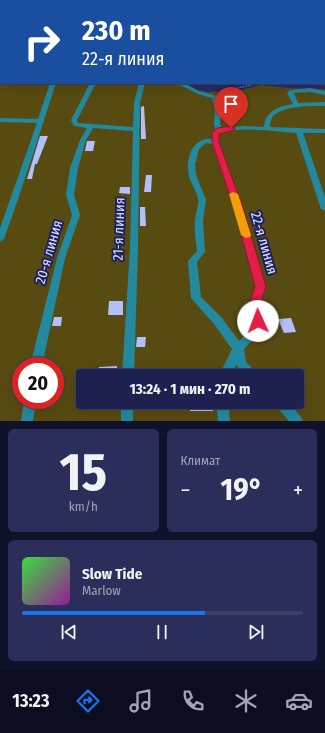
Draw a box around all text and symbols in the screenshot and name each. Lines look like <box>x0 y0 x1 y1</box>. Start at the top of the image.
text: 230 m <box>82 14 151 47</box>
icon: right <box>16 16 68 68</box>
text: 22-я линия <box>82 48 165 70</box>
pin <box>214 87 248 128</box>
icon: arrive <box>220 93 242 115</box>
street label: 21-я линия <box>109 197 129 261</box>
street label: 22-я линия <box>247 210 281 276</box>
street label: 20-я линия <box>32 218 66 286</box>
position arrow <box>237 300 279 342</box>
speed limit sign: 20 <box>12 357 64 409</box>
text: 13:24 · 1 мин · 270 m <box>129 380 251 398</box>
text: 15 <box>59 441 107 504</box>
text: Климат <box>181 453 220 468</box>
text: 19° <box>221 472 263 508</box>
text: − <box>181 477 190 504</box>
text: + <box>293 477 303 504</box>
text: km/h <box>69 499 98 514</box>
text: Slow Tide <box>82 565 142 583</box>
text: Marlow <box>82 583 121 598</box>
icon: previous <box>58 621 80 643</box>
icon: pause <box>151 621 173 643</box>
icon: next <box>245 621 267 643</box>
icon: directions <box>74 687 102 715</box>
icon: music <box>127 687 155 715</box>
icon: phone <box>179 687 207 715</box>
icon: climate <box>232 687 260 715</box>
icon: car <box>285 687 313 715</box>
text: 13:23 <box>12 690 49 712</box>

